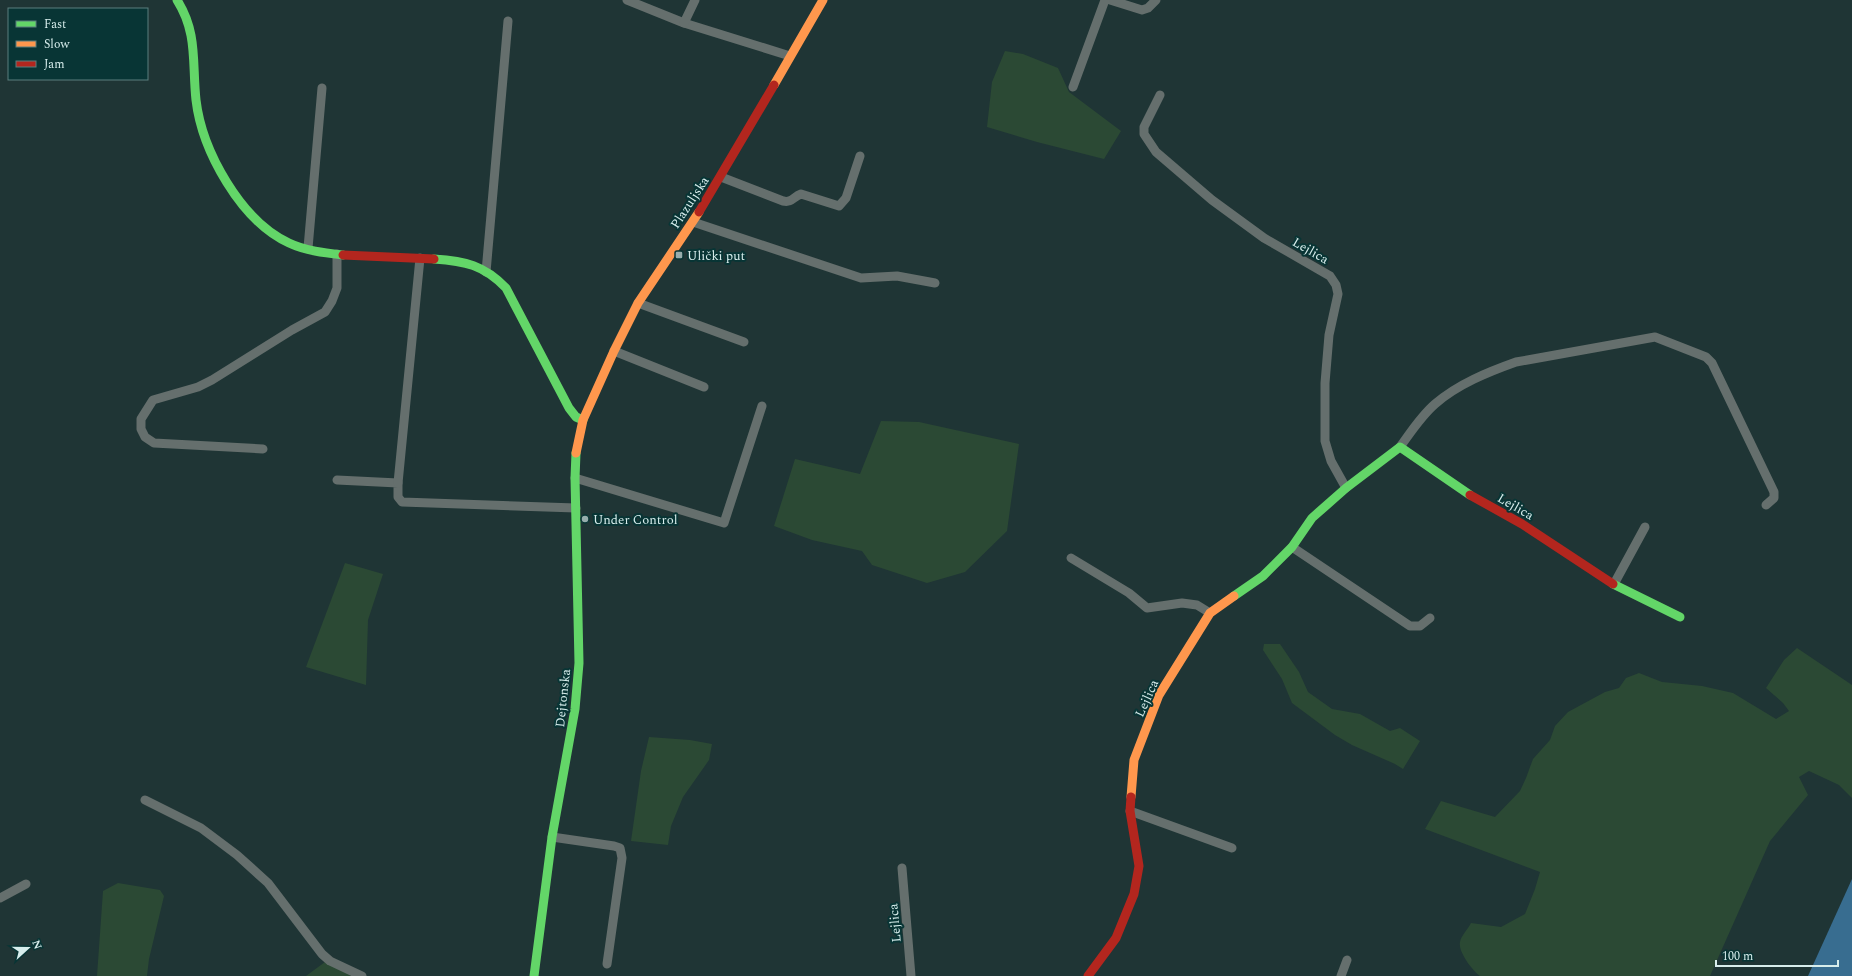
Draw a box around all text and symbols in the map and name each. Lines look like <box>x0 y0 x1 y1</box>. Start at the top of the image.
legend <box>8 8 148 80</box>
text: Fast <box>44 15 66 34</box>
text: Slow <box>44 35 70 54</box>
text: Jam <box>44 55 65 74</box>
street label: Plazuljska <box>665 172 715 233</box>
street label: Lejlica <box>1289 232 1333 270</box>
place label: Ulički put <box>687 246 745 266</box>
marker: Ulički put <box>674 250 684 260</box>
street label: Lejlica <box>1494 488 1538 526</box>
place label: Under Control <box>593 510 678 530</box>
marker: Under Control <box>580 514 590 524</box>
street label: Dejtonska <box>550 667 576 728</box>
street label: Lejlica <box>1130 676 1164 720</box>
street label: Lejlica <box>883 902 907 943</box>
north arrow <box>8 928 48 968</box>
text: N <box>27 937 46 952</box>
scale bar <box>1716 942 1838 968</box>
text: 100 m <box>1722 947 1753 966</box>

